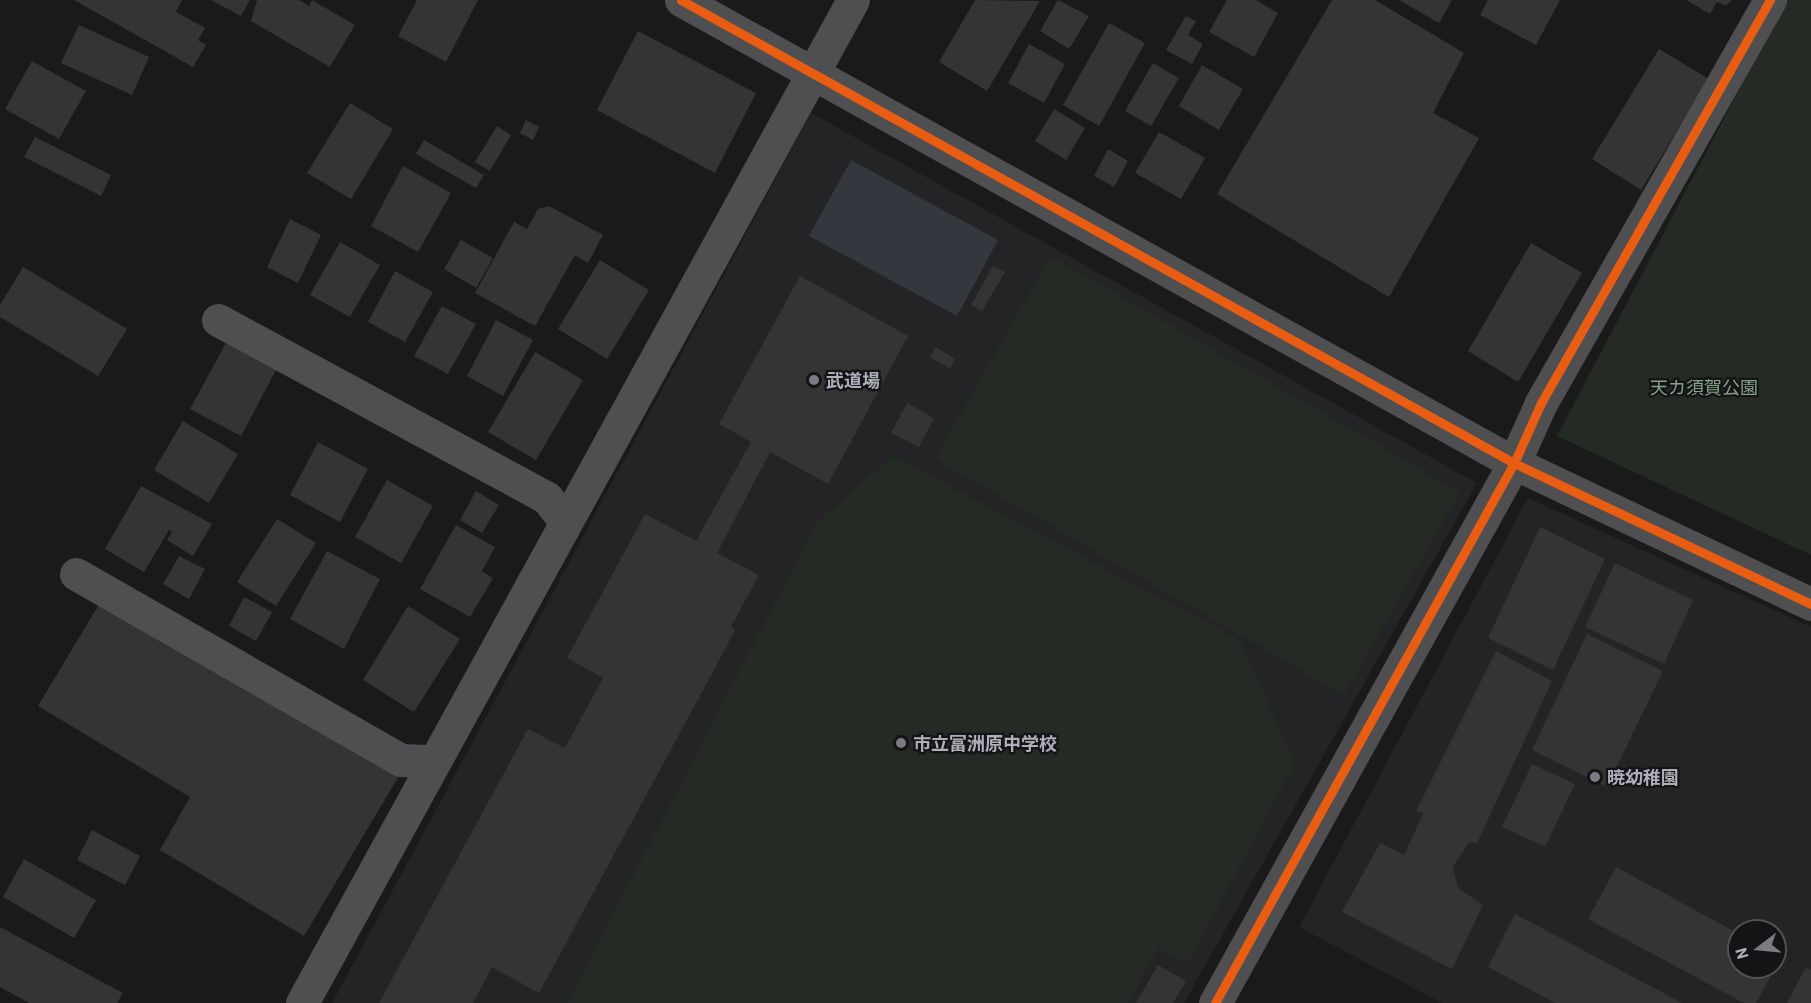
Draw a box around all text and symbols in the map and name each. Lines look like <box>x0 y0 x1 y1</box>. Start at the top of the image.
place label: 武道場 <box>826 369 880 391</box>
marker: 武道場 <box>807 373 821 387</box>
park label: 天カ須賀公園 <box>1650 376 1758 398</box>
place label: 市立富洲原中学校 <box>913 732 1057 754</box>
marker: 市立富洲原中学校 <box>894 736 908 750</box>
place label: 暁幼稚園 <box>1607 766 1679 788</box>
marker: 暁幼稚園 <box>1588 770 1602 784</box>
north arrow <box>1727 919 1787 979</box>
text: N <box>1731 946 1752 961</box>

